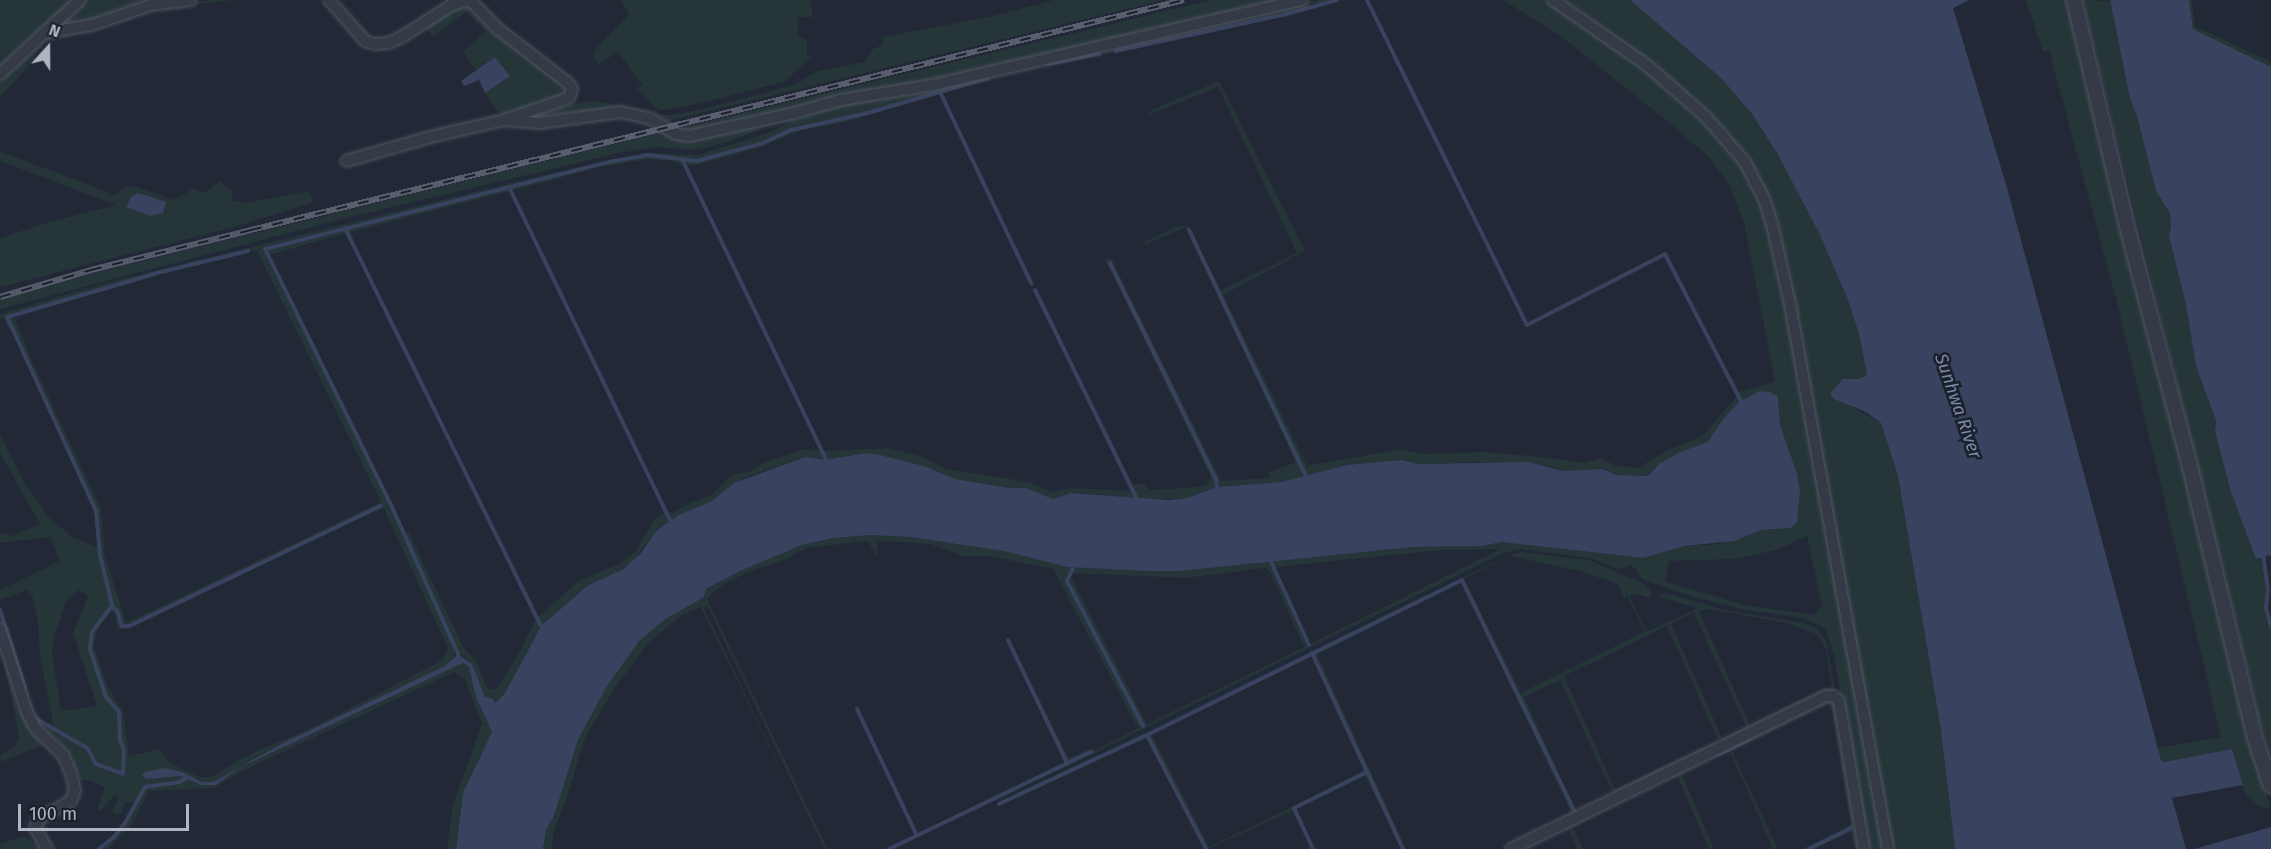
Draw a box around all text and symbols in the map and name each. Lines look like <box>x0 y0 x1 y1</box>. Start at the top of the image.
north arrow <box>18 18 78 78</box>
text: N <box>46 20 63 41</box>
water label: Sunhwa River <box>1930 351 1986 461</box>
scale bar <box>21 792 192 830</box>
text: 100 m <box>29 803 77 825</box>

